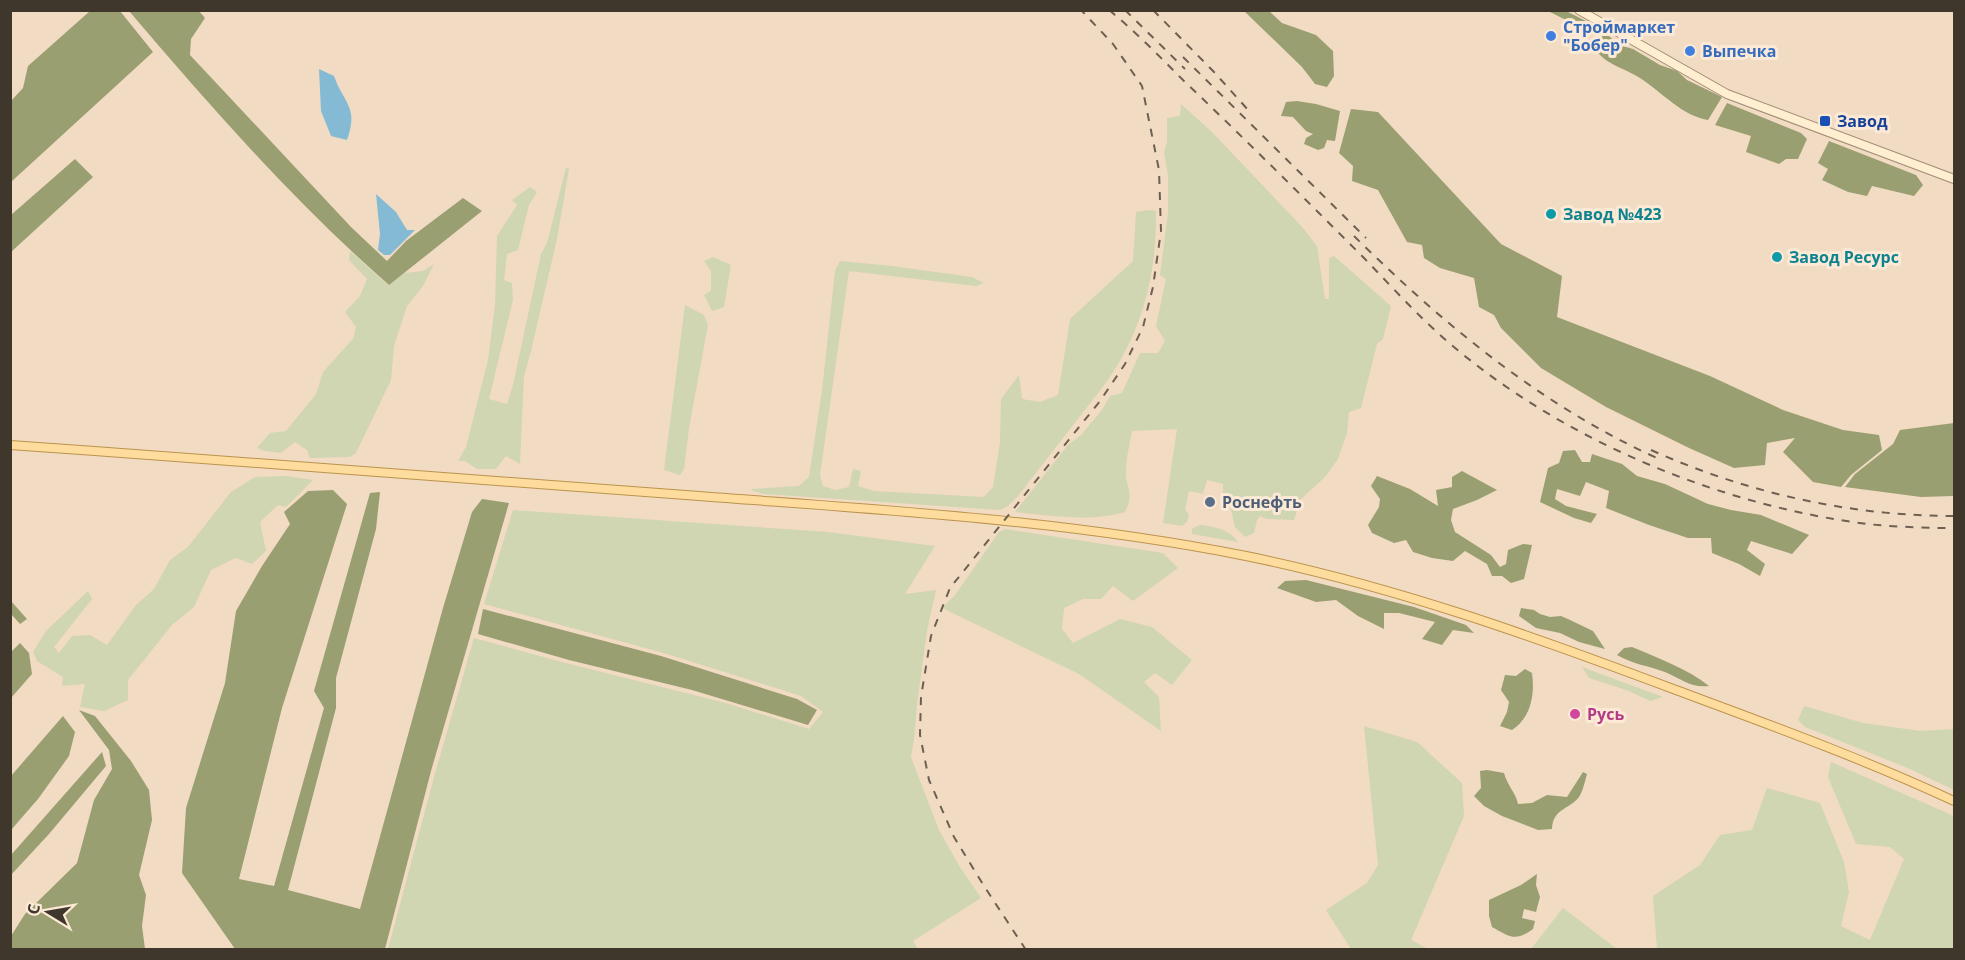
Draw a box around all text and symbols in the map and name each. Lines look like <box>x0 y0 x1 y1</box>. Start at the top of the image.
place label: Строймаркет "Бобер" <box>1563 16 1675 56</box>
marker: Строймаркет "Бобер" <box>1544 29 1558 43</box>
place label: Выпечка <box>1702 40 1776 62</box>
marker: Выпечка <box>1683 44 1697 58</box>
place label: Завод <box>1837 110 1888 132</box>
marker: Завод <box>1818 114 1832 128</box>
place label: Завод №423 <box>1563 203 1662 225</box>
marker: Завод №423 <box>1544 207 1558 221</box>
place label: Завод Ресурс <box>1789 246 1899 268</box>
marker: Завод Ресурс <box>1770 250 1784 264</box>
place label: Роснефть <box>1222 491 1302 513</box>
marker: Роснефть <box>1203 495 1217 509</box>
place label: Русь <box>1587 703 1624 725</box>
marker: Русь <box>1568 707 1582 721</box>
north arrow <box>18 882 78 942</box>
text: С <box>22 902 45 916</box>

